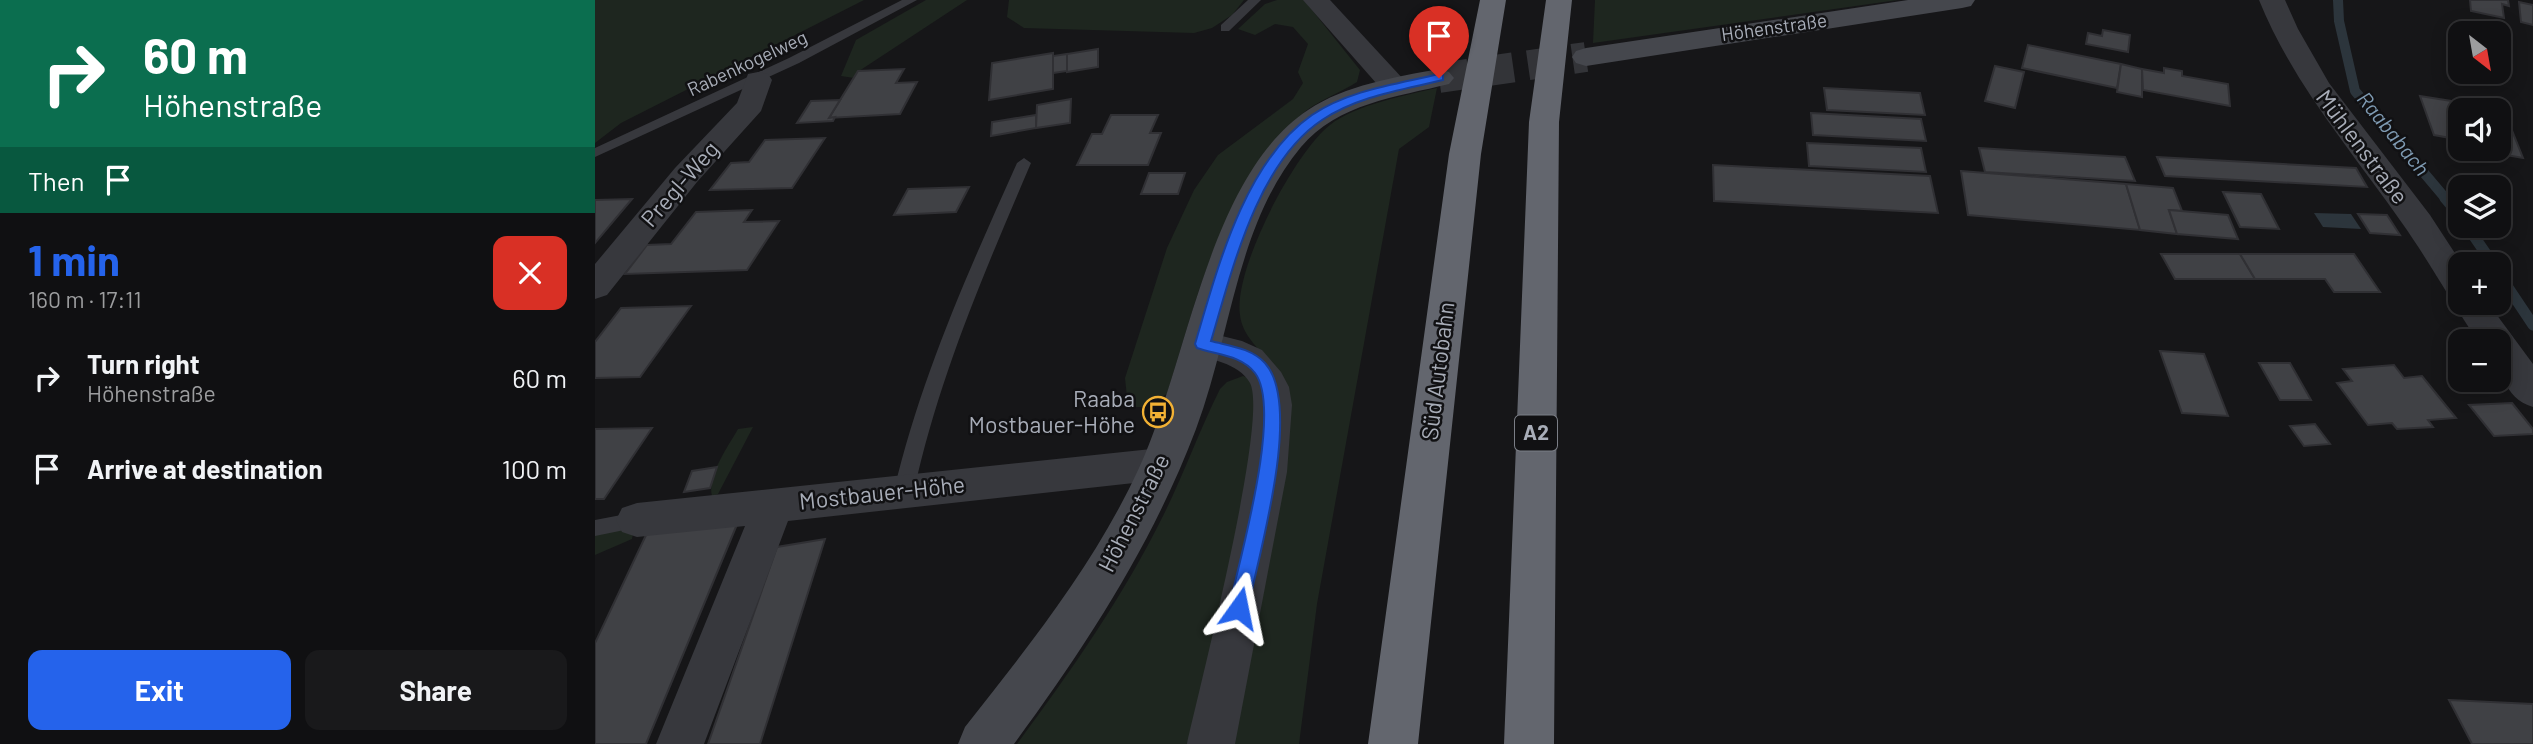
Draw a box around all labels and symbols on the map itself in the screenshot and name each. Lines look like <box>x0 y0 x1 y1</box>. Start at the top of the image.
pin <box>1409 6 1469 78</box>
street label: Höhenstraße <box>1720 8 1828 45</box>
north arrow <box>2448 21 2511 84</box>
street label: Rabenkogelweg <box>683 25 810 100</box>
street label: Mühlenstraße <box>2311 84 2415 209</box>
water label: Raababach <box>2353 86 2436 180</box>
street label: Pregl-Weg <box>634 135 724 232</box>
street label: Süd Autobahn <box>1415 300 1459 442</box>
place label: Raaba Mostbauer-Höhe <box>969 384 1135 438</box>
bus stop icon: Raaba Mostbauer-Höhe <box>1141 395 1175 429</box>
road number: A2 <box>1515 416 1557 450</box>
street label: Höhenstraße <box>1091 449 1175 576</box>
street label: Mostbauer-Höhe <box>798 469 966 515</box>
position arrow <box>1202 571 1276 645</box>

